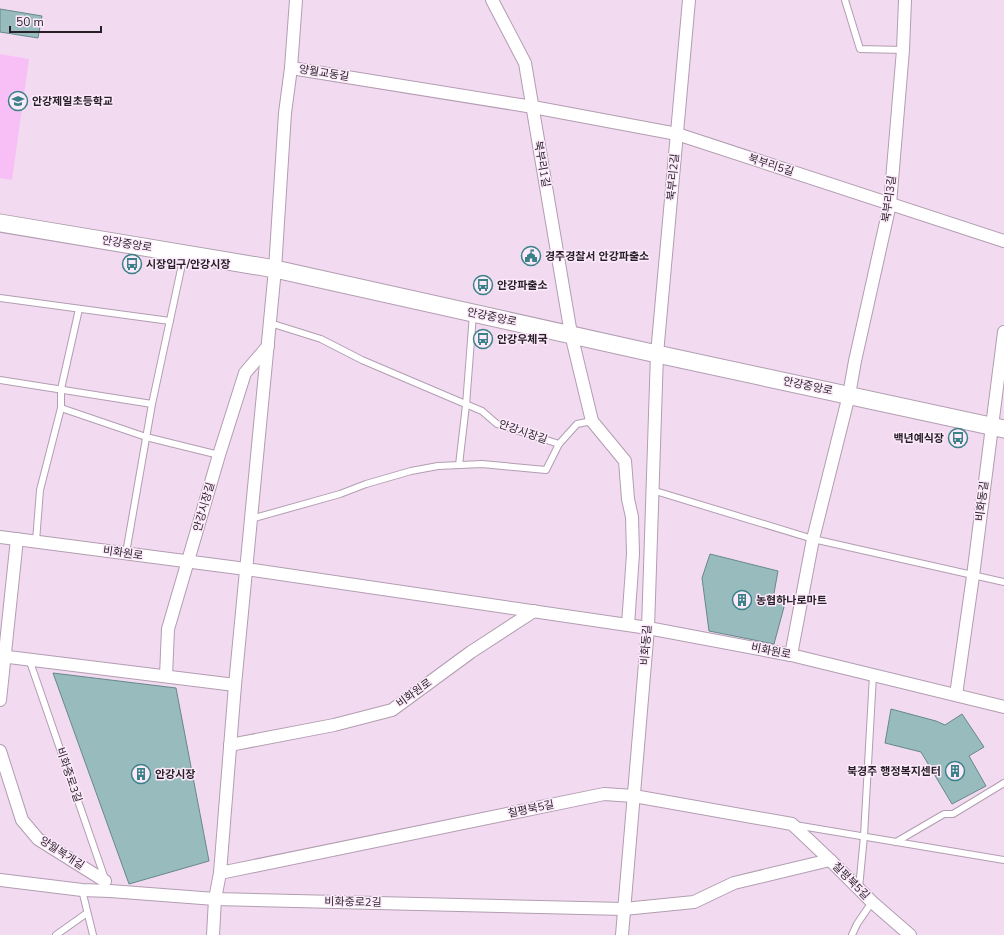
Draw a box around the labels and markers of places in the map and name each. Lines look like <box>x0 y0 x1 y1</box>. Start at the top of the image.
school or university icon: 안강제일초등학교 <box>7 90 29 112</box>
place label: 안강제일초등학교 <box>32 94 113 109</box>
public building icon: 경주경찰서 안강파출소 <box>520 245 542 267</box>
place label: 경주경찰서 안강파출소 <box>545 249 649 264</box>
bus stop icon: 시장입구/안강시장 <box>121 253 143 275</box>
place label: 시장입구/안강시장 <box>146 257 230 272</box>
bus stop icon: 안강파출소 <box>472 274 494 296</box>
place label: 안강파출소 <box>497 278 548 293</box>
bus stop icon: 안강우체국 <box>472 328 494 350</box>
place label: 안강우체국 <box>497 332 548 347</box>
bus stop icon: 백년예식장 <box>947 427 969 449</box>
place label: 백년예식장 <box>893 431 944 446</box>
building icon: 농협하나로마트 <box>731 589 753 611</box>
place label: 농협하나로마트 <box>756 593 827 608</box>
building icon: 북경주 행정복지센터 <box>944 760 966 782</box>
building icon: 안강시장 <box>130 763 152 785</box>
place label: 북경주 행정복지센터 <box>847 764 941 779</box>
place label: 안강시장 <box>155 767 195 782</box>

